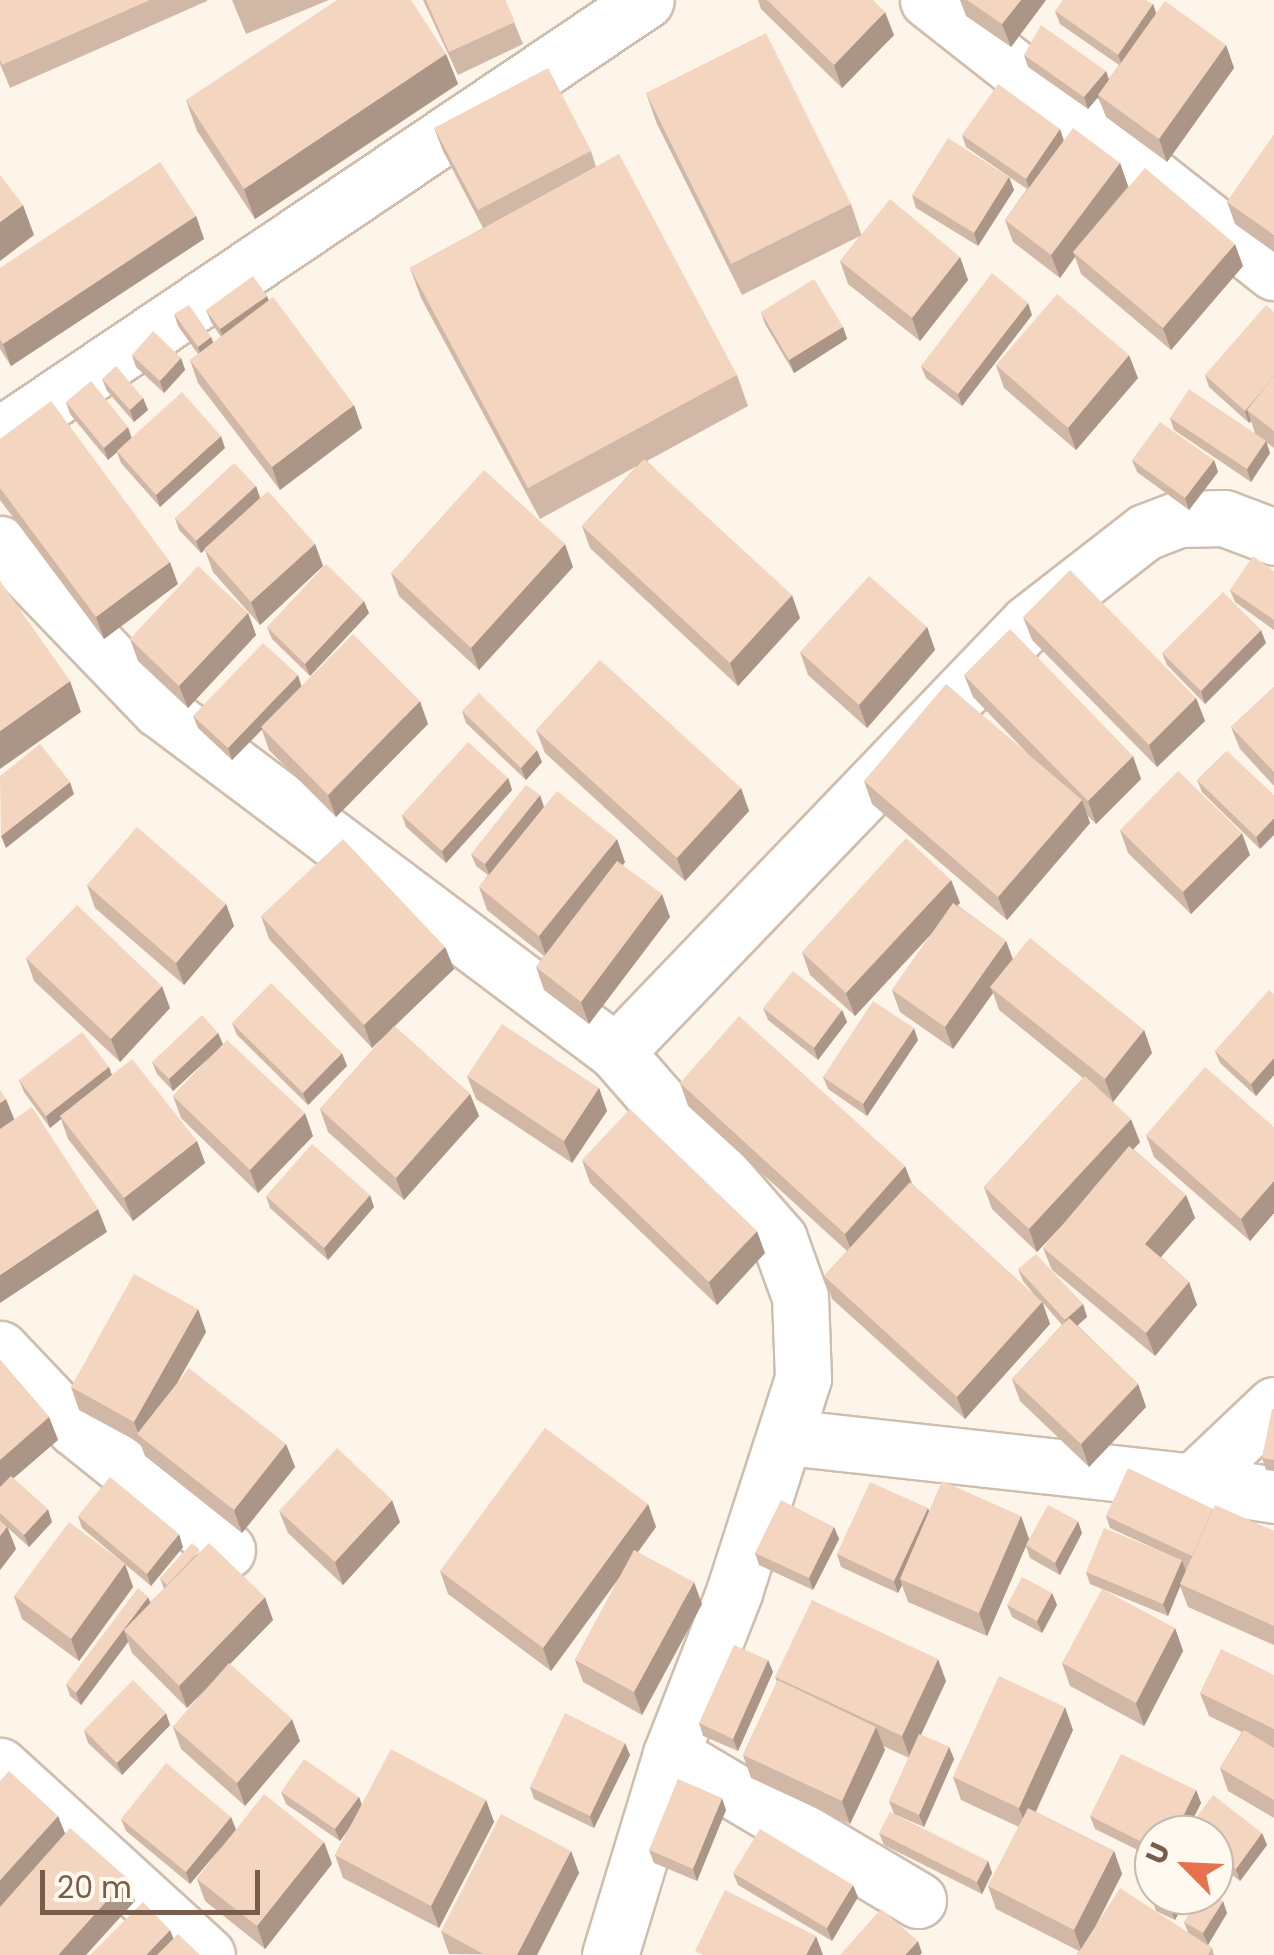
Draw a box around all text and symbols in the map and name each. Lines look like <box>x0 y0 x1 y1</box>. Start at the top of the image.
north arrow <box>1134 1815 1234 1915</box>
text: U <box>1136 1836 1180 1870</box>
scale bar <box>45 1850 265 1912</box>
text: 20 m <box>57 1866 132 1909</box>

